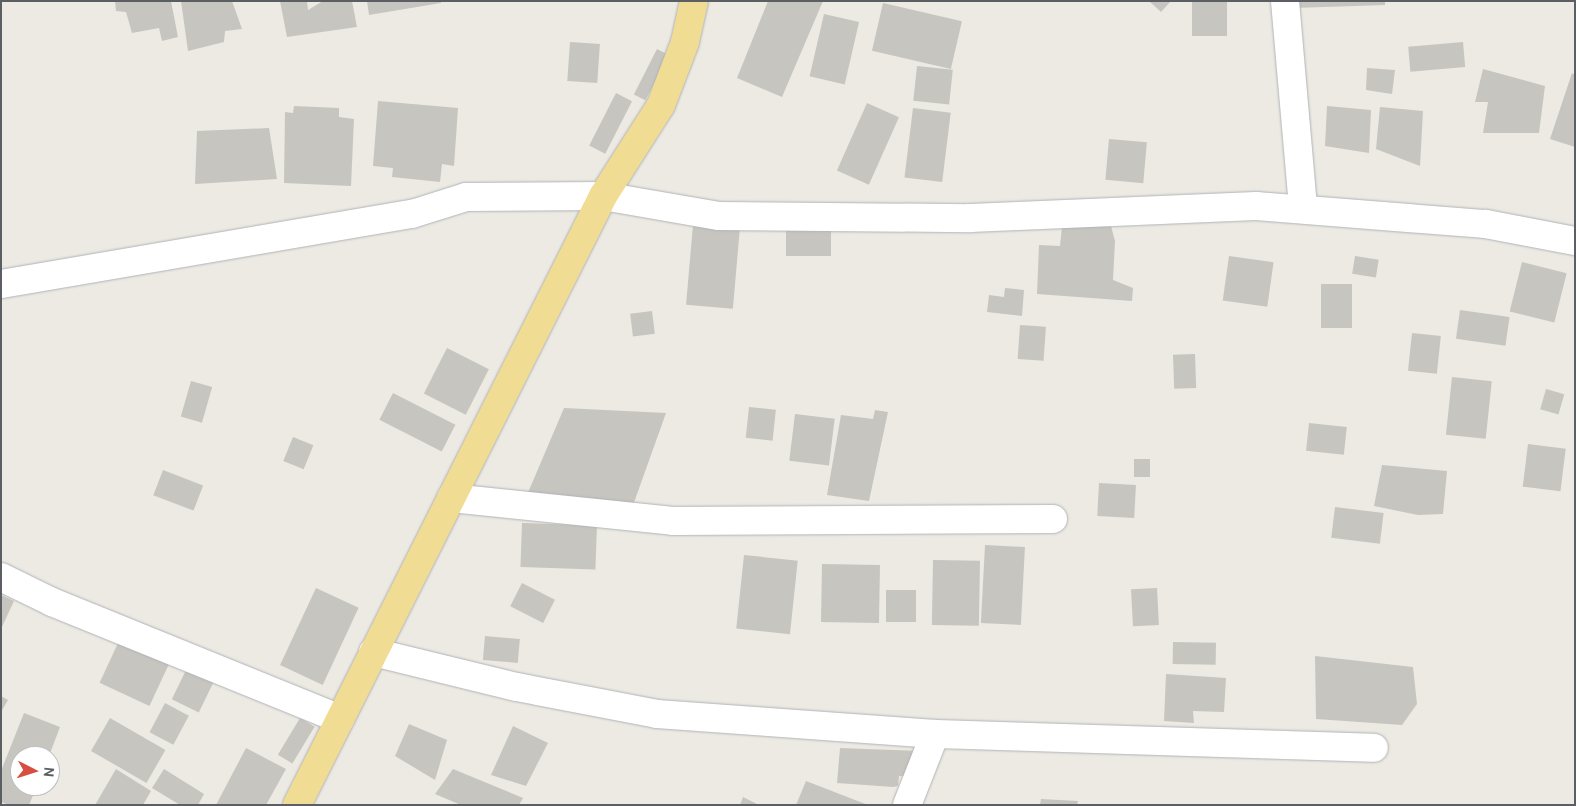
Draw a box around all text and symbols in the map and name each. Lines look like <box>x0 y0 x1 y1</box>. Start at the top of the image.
north arrow <box>10 746 60 796</box>
text: N <box>40 767 58 778</box>

